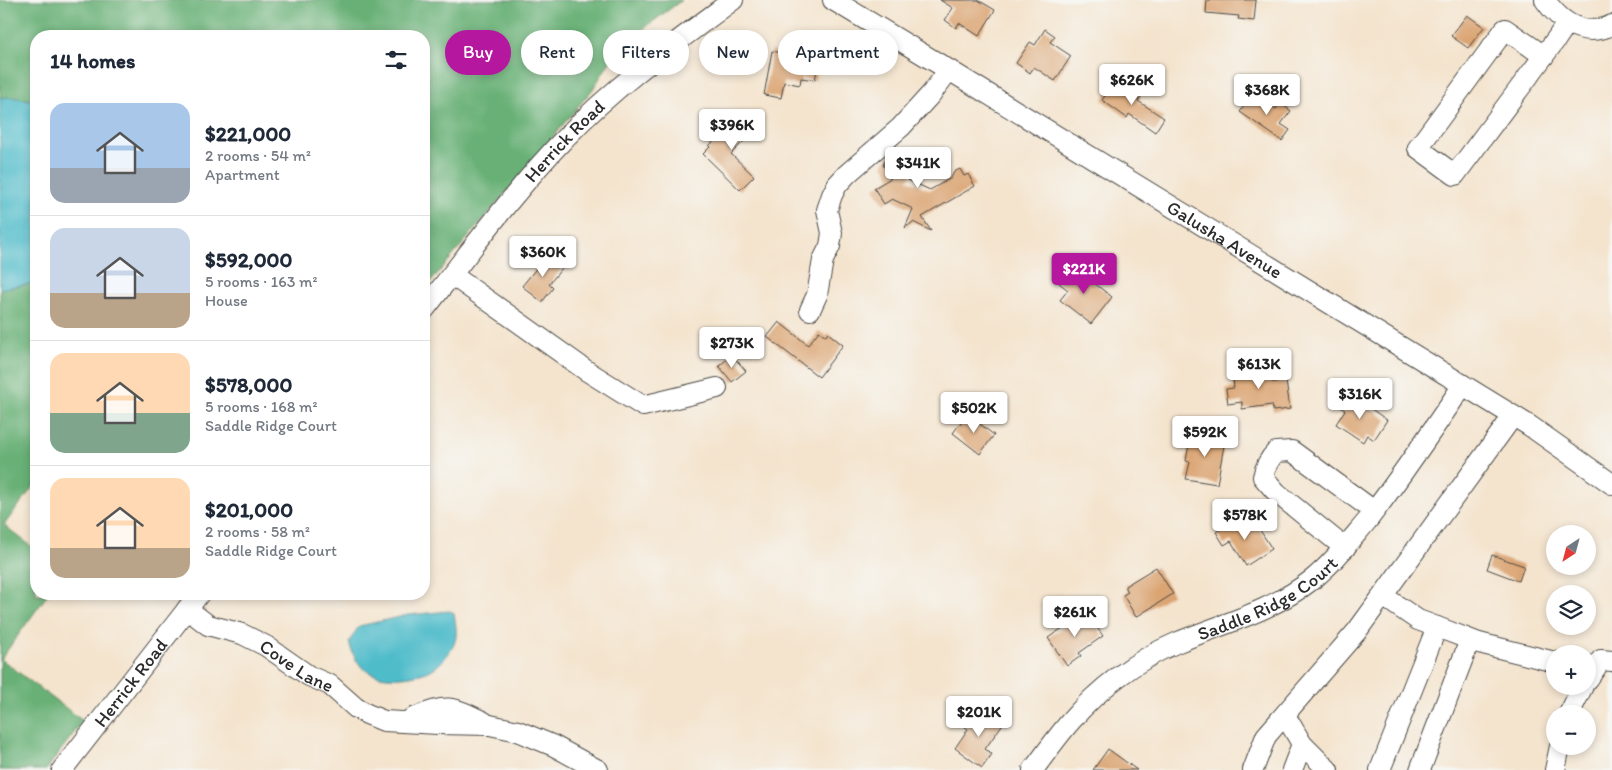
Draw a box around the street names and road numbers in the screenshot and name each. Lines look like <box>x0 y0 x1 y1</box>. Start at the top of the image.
street label: Herrick Road <box>519 94 609 187</box>
street label: Galusha Avenue <box>1163 195 1287 283</box>
street label: Saddle Ridge Court <box>1194 551 1342 645</box>
street label: Herrick Road <box>89 633 172 731</box>
street label: Cove Lane <box>255 634 337 697</box>

